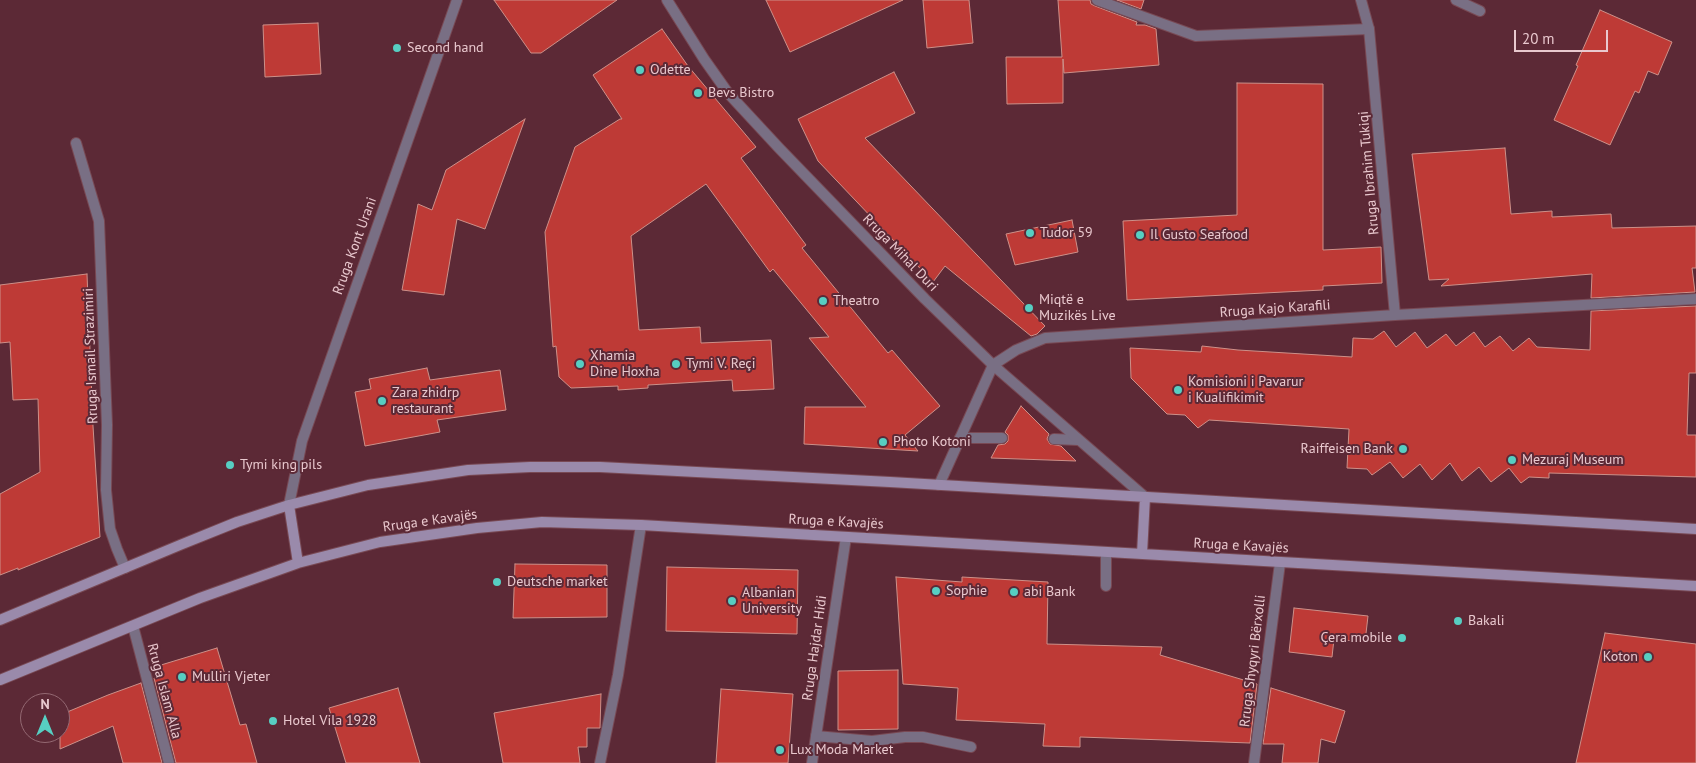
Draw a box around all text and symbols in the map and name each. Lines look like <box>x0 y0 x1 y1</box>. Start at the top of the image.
scale bar <box>1516 20 1610 52</box>
text: 20 m <box>1522 29 1555 48</box>
place label: Second hand <box>407 40 484 56</box>
marker: Second hand <box>391 42 403 54</box>
place label: Odette <box>650 62 691 78</box>
marker: Odette <box>634 64 646 76</box>
place label: Bevs Bistro <box>708 85 774 101</box>
marker: Bevs Bistro <box>692 87 704 99</box>
street label: Rruga Ibrahim Tukiqi <box>1355 110 1383 236</box>
street label: Rruga Kont Urani <box>330 195 380 297</box>
street label: Rruga Mihal Duri <box>859 211 941 295</box>
place label: Tudor 59 <box>1040 225 1093 241</box>
marker: Tudor 59 <box>1024 227 1036 239</box>
place label: Il Gusto Seafood <box>1150 227 1248 243</box>
marker: Il Gusto Seafood <box>1134 229 1146 241</box>
street label: Rruga Ismail Strazimiri <box>80 288 102 424</box>
place label: Miqtë e Muzikës Live <box>1039 292 1116 324</box>
place label: Theatro <box>833 293 879 309</box>
marker: Theatro <box>817 295 829 307</box>
street label: Rruga Kajo Karafili <box>1219 297 1331 321</box>
marker: Miqtë e Muzikës Live <box>1023 302 1035 314</box>
place label: Xhamia Dine Hoxha <box>590 348 660 381</box>
place label: Tymi V. Reçi <box>686 356 755 372</box>
marker: Xhamia Dine Hoxha <box>574 358 586 370</box>
marker: Tymi V. Reçi <box>670 358 682 370</box>
place label: Komisioni i Pavarur i Kualifikimit <box>1188 374 1303 407</box>
marker: Komisioni i Pavarur i Kualifikimit <box>1172 384 1184 396</box>
place label: Zara zhidrp restaurant <box>392 385 459 418</box>
marker: Zara zhidrp restaurant <box>376 395 388 407</box>
place label: Photo Kotoni <box>893 434 971 450</box>
marker: Photo Kotoni <box>877 436 889 448</box>
place label: Raiffeisen Bank <box>1301 441 1393 457</box>
marker: Raiffeisen Bank <box>1397 443 1409 455</box>
place label: Mezuraj Museum <box>1522 452 1624 468</box>
marker: Mezuraj Museum <box>1506 454 1518 466</box>
place label: Tymi king pils <box>240 457 322 473</box>
marker: Tymi king pils <box>224 459 236 471</box>
street label: Rruga e Kavajës <box>382 506 478 536</box>
street label: Rruga e Kavajës <box>788 511 884 533</box>
street label: Rruga e Kavajës <box>1193 535 1289 557</box>
place label: Deutsche market <box>507 574 608 590</box>
marker: Deutsche market <box>491 576 503 588</box>
place label: Sophie <box>946 583 987 599</box>
place label: abi Bank <box>1024 584 1075 600</box>
place label: Albanian University <box>742 585 802 618</box>
marker: Sophie <box>930 585 942 597</box>
marker: abi Bank <box>1008 586 1020 598</box>
street label: Rruga Hajdar Hidi <box>799 594 831 702</box>
street label: Rruga Shyqyri Bërxolli <box>1237 594 1269 728</box>
marker: Albanian University <box>726 595 738 607</box>
place label: Bakali <box>1468 613 1505 629</box>
marker: Bakali <box>1452 615 1464 627</box>
place label: Çera mobile <box>1321 630 1392 646</box>
marker: Çera mobile <box>1396 632 1408 644</box>
street label: Rruga Islam Alla <box>143 641 185 741</box>
place label: Koton <box>1603 649 1638 665</box>
marker: Koton <box>1642 651 1654 663</box>
place label: Mulliri Vjeter <box>192 669 270 685</box>
marker: Mulliri Vjeter <box>176 671 188 683</box>
north arrow <box>20 693 70 743</box>
text: N <box>40 695 50 713</box>
place label: Hotel Vila 1928 <box>283 713 376 729</box>
marker: Hotel Vila 1928 <box>267 715 279 727</box>
place label: Lux Moda Market <box>790 742 893 758</box>
marker: Lux Moda Market <box>774 744 786 756</box>

